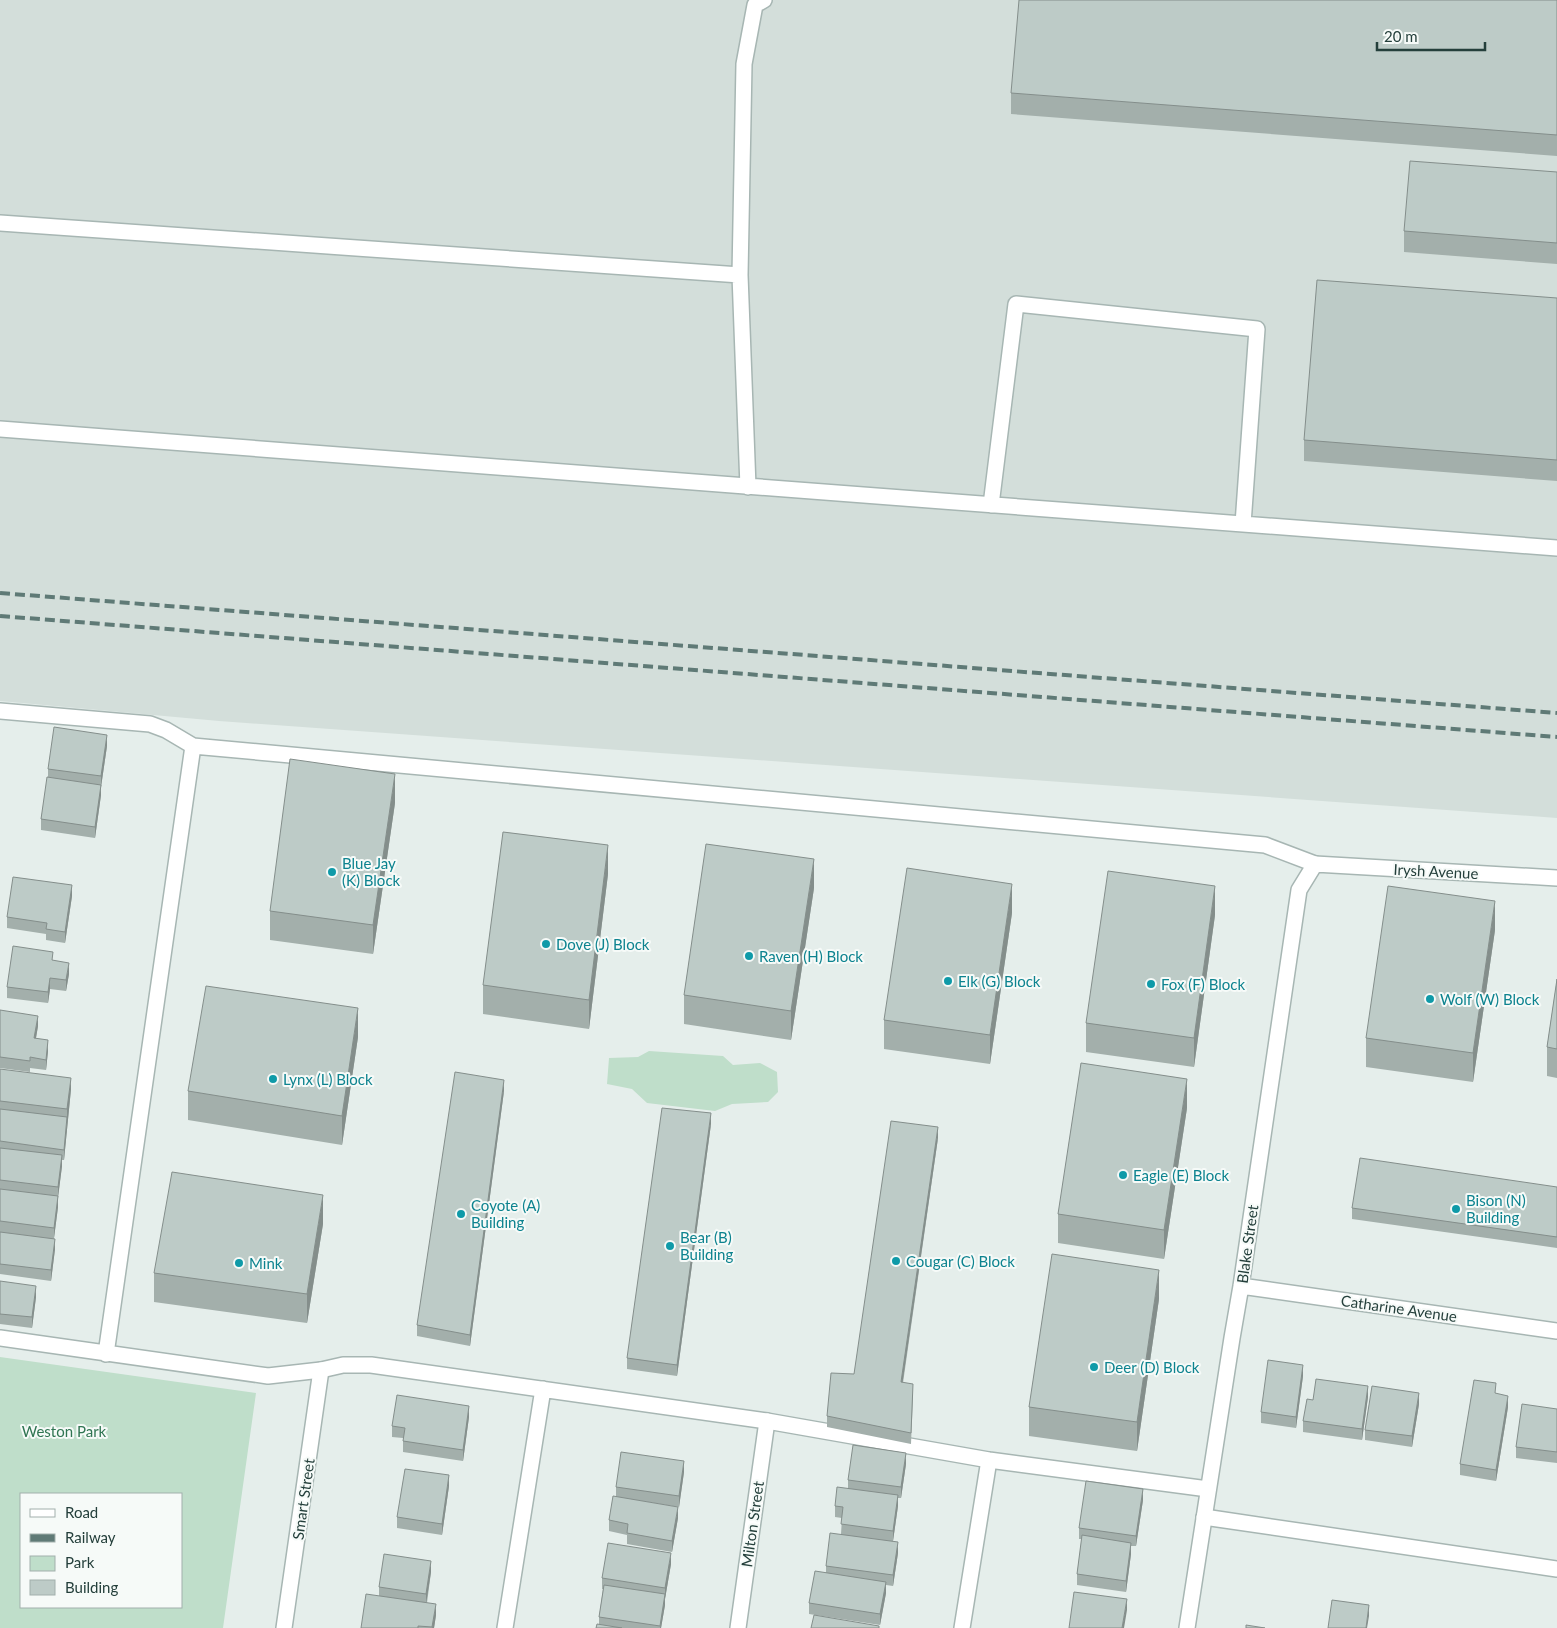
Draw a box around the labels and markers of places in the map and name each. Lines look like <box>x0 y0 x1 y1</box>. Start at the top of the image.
place label: Blue Jay (K) Block <box>342 854 401 889</box>
marker: Blue Jay (K) Block <box>326 866 338 878</box>
place label: Dove (J) Block <box>556 935 650 953</box>
marker: Dove (J) Block <box>540 938 552 950</box>
place label: Raven (H) Block <box>759 947 863 965</box>
marker: Raven (H) Block <box>743 950 755 962</box>
place label: Elk (G) Block <box>958 972 1041 990</box>
marker: Elk (G) Block <box>942 975 954 987</box>
place label: Fox (F) Block <box>1161 975 1245 993</box>
marker: Fox (F) Block <box>1145 978 1157 990</box>
place label: Wolf (W) Block <box>1440 990 1540 1008</box>
marker: Wolf (W) Block <box>1424 993 1436 1005</box>
place label: Lynx (L) Block <box>283 1070 373 1088</box>
marker: Lynx (L) Block <box>267 1073 279 1085</box>
place label: Eagle (E) Block <box>1133 1166 1229 1184</box>
marker: Eagle (E) Block <box>1117 1169 1129 1181</box>
place label: Bison (N) Building <box>1466 1191 1526 1226</box>
place label: Coyote (A) Building <box>471 1196 540 1231</box>
marker: Bison (N) Building <box>1450 1203 1462 1215</box>
marker: Coyote (A) Building <box>455 1208 467 1220</box>
place label: Bear (B) Building <box>680 1228 733 1263</box>
marker: Bear (B) Building <box>664 1240 676 1252</box>
place label: Cougar (C) Block <box>906 1252 1015 1270</box>
place label: Mink <box>249 1254 283 1272</box>
marker: Cougar (C) Block <box>890 1255 902 1267</box>
marker: Mink <box>233 1257 245 1269</box>
place label: Deer (D) Block <box>1104 1358 1200 1376</box>
marker: Deer (D) Block <box>1088 1361 1100 1373</box>

